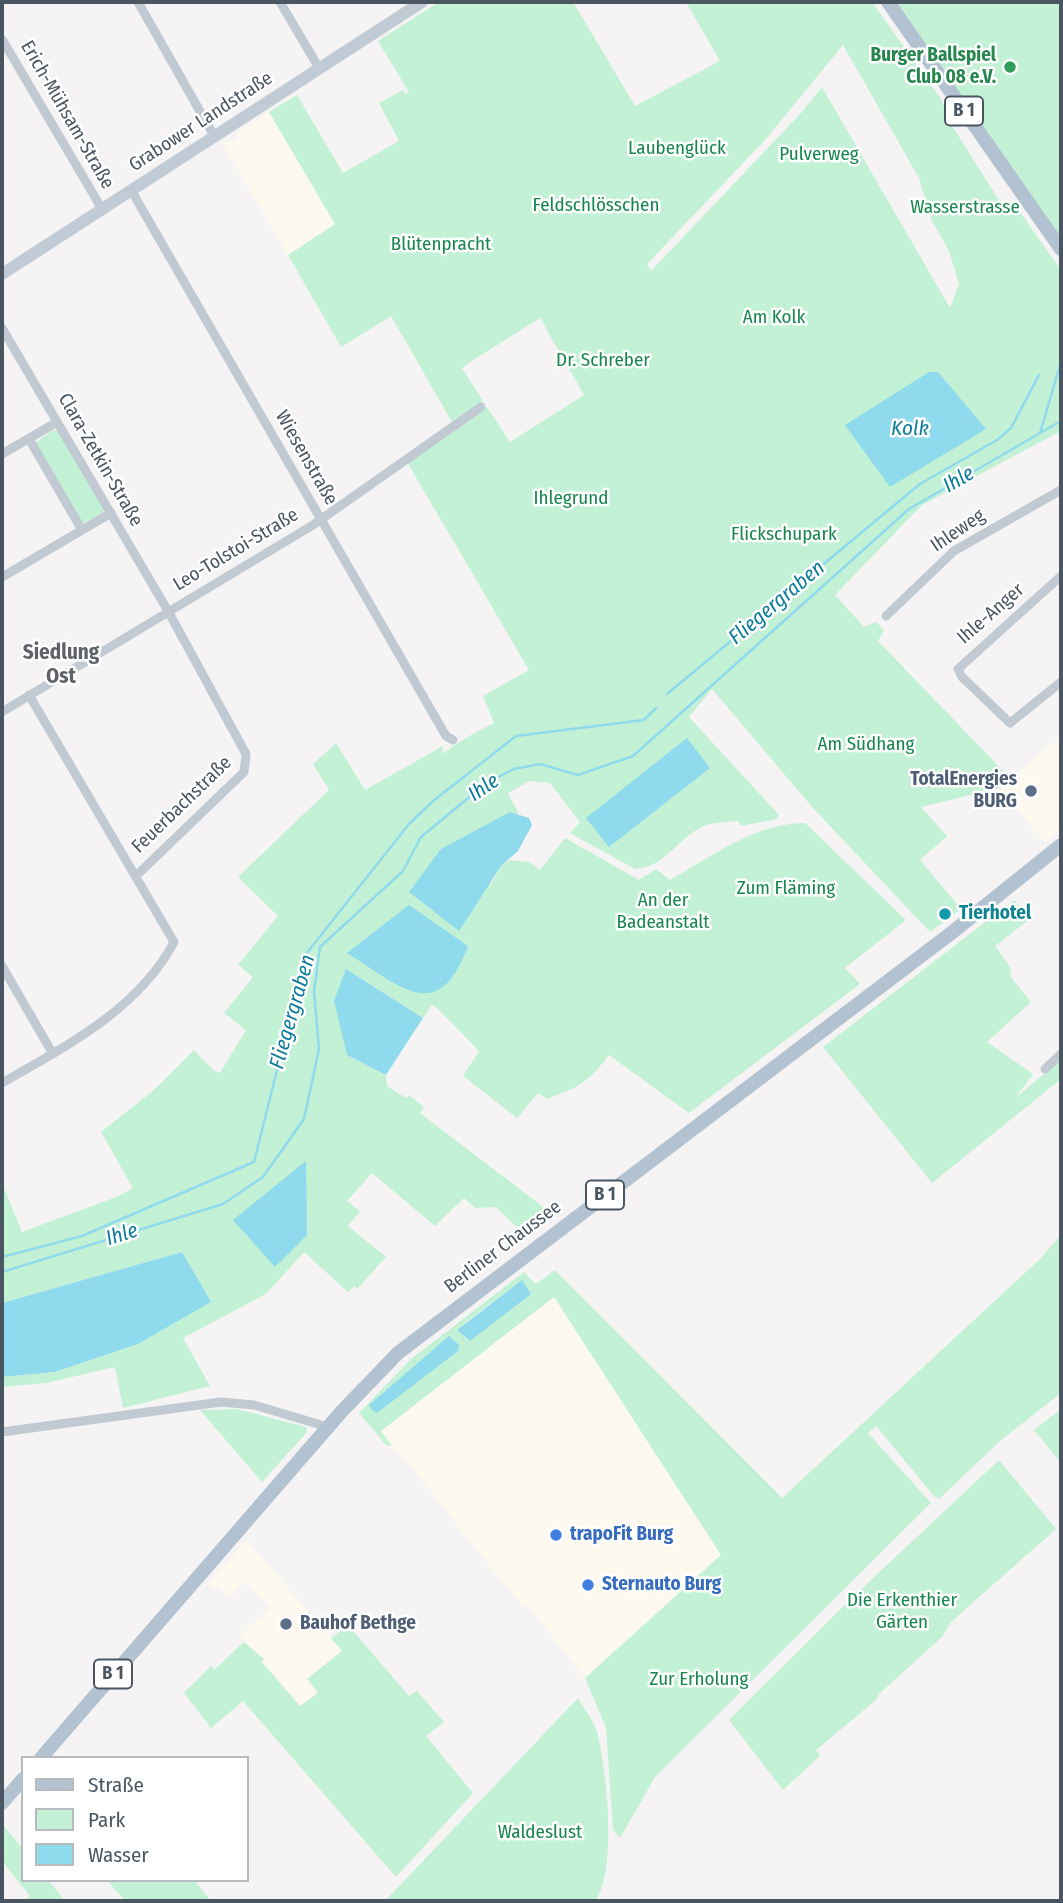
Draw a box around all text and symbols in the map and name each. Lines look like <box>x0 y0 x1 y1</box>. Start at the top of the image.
street label: Erich-Mühsam-Straße <box>15 37 119 193</box>
place label: Burger Ballspiel Club 08 e.V. <box>871 45 996 89</box>
marker: Burger Ballspiel Club 08 e.V. <box>1002 59 1018 75</box>
street label: Grabower Landstraße <box>125 67 277 177</box>
road number: B 1 <box>945 96 983 126</box>
park label: Laubenglück <box>628 138 726 160</box>
park label: Pulverweg <box>779 144 859 166</box>
park label: Feldschlösschen <box>533 195 659 217</box>
park label: Wasserstrasse <box>910 197 1020 219</box>
park label: Blütenpracht <box>391 234 491 256</box>
park label: Am Kolk <box>743 307 805 329</box>
park label: Dr. Schreber <box>556 350 650 372</box>
street label: Clara-Zetkin-Straße <box>53 389 147 531</box>
street label: Wiesenstraße <box>270 407 342 509</box>
water label: Kolk <box>891 416 929 442</box>
water label: Ihle <box>939 461 979 499</box>
park label: Ihlegrund <box>534 488 608 510</box>
street label: Leo-Tolstoi-Straße <box>169 504 303 596</box>
street label: Ihleweg <box>927 505 989 557</box>
park label: Flickschupark <box>731 524 837 546</box>
water label: Fliegergraben <box>724 556 830 650</box>
street label: Ihle-Anger <box>953 579 1029 649</box>
district label: Siedlung Ost <box>23 640 99 690</box>
park label: Am Südhang <box>818 734 914 756</box>
street label: Feuerbachstraße <box>127 752 237 858</box>
water label: Ihle <box>464 769 504 807</box>
place label: TotalEnergies BURG <box>910 769 1017 813</box>
marker: TotalEnergies BURG <box>1023 783 1039 799</box>
park label: Zum Fläming <box>737 878 835 900</box>
park label: An der Badeanstalt <box>617 890 709 934</box>
place label: Tierhotel <box>959 903 1031 925</box>
marker: Tierhotel <box>937 906 953 922</box>
water label: Fliegergraben <box>265 952 321 1072</box>
road number: B 1 <box>586 1180 624 1210</box>
street label: Berliner Chaussee <box>440 1196 566 1298</box>
water label: Ihle <box>103 1218 141 1252</box>
place label: trapoFit Burg <box>570 1524 673 1546</box>
marker: trapoFit Burg <box>548 1527 564 1543</box>
place label: Sternauto Burg <box>602 1574 721 1596</box>
marker: Sternauto Burg <box>580 1577 596 1593</box>
park label: Die Erkenthier Gärten <box>847 1590 957 1634</box>
place label: Bauhof Bethge <box>300 1613 416 1635</box>
marker: Bauhof Bethge <box>278 1616 294 1632</box>
road number: B 1 <box>94 1660 132 1688</box>
park label: Zur Erholung <box>650 1669 748 1691</box>
legend <box>21 1756 248 1882</box>
text: Straße <box>88 1772 144 1798</box>
text: Park <box>88 1807 125 1833</box>
park label: Waldeslust <box>498 1822 582 1844</box>
text: Wasser <box>88 1842 149 1868</box>

